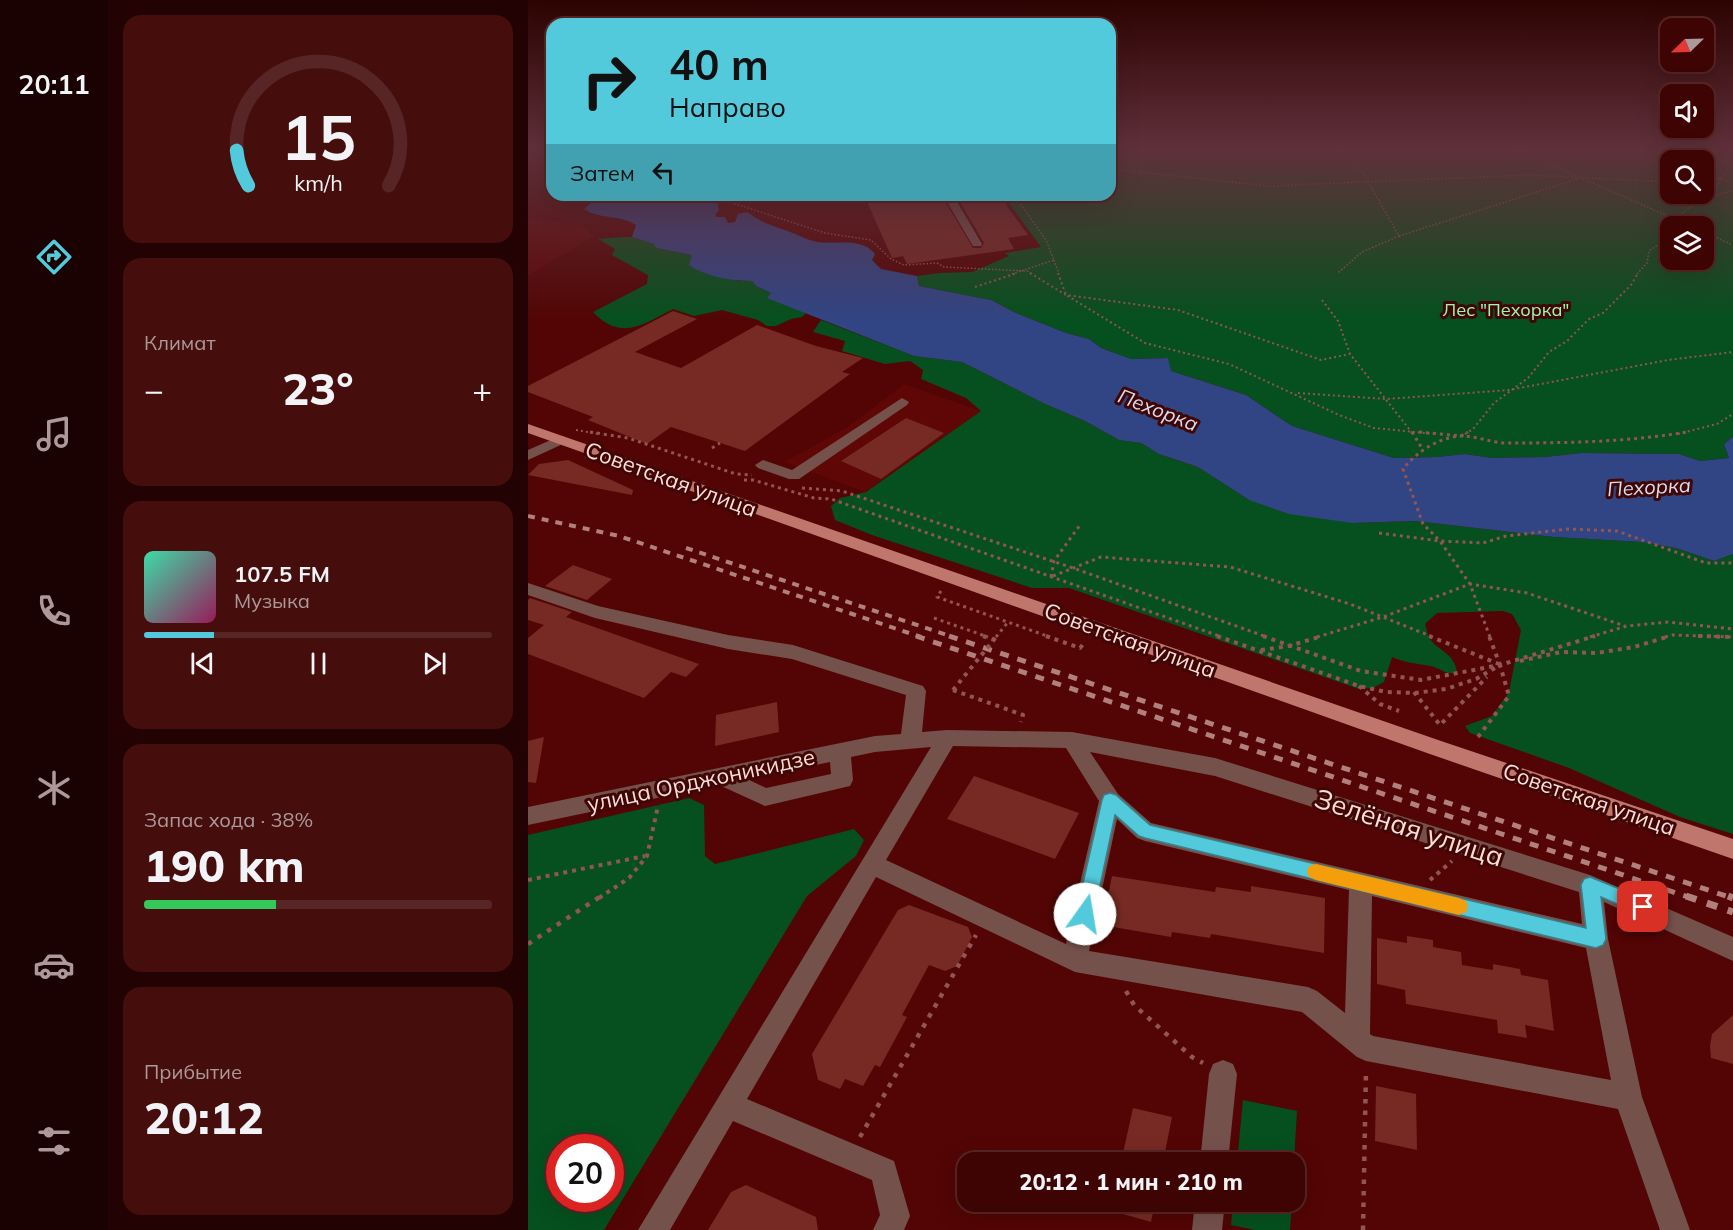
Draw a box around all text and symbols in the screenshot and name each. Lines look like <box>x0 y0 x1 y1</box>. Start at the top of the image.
north arrow <box>1660 18 1714 72</box>
map controls <box>1660 18 1714 270</box>
text: 40 m <box>669 38 769 91</box>
icon: right <box>570 42 648 120</box>
text: 20:11 <box>18 67 90 101</box>
button: sound <box>1660 84 1714 138</box>
text: Направо <box>669 90 786 124</box>
text: 15 <box>281 97 355 176</box>
button: search <box>1660 150 1714 204</box>
icon: left <box>647 156 680 189</box>
text: Затем <box>570 159 635 187</box>
text: km/h <box>294 169 342 196</box>
button: layers <box>1660 216 1714 270</box>
icon: directions <box>33 236 75 278</box>
park label: Лес "Пехорка" <box>1443 298 1569 321</box>
text: Климат <box>144 330 216 355</box>
text: 23° <box>282 360 354 416</box>
text: − <box>144 369 164 410</box>
text: + <box>472 369 492 410</box>
water label: Пехорка <box>1115 383 1202 436</box>
icon: music <box>33 413 75 455</box>
street label: Советская улица <box>581 435 761 523</box>
water label: Пехорка <box>1607 472 1691 501</box>
text: 107.5 FM <box>234 560 330 588</box>
text: Музыка <box>234 588 310 613</box>
icon: phone <box>33 590 75 632</box>
street label: Советская улица <box>1040 596 1220 684</box>
icon: previous <box>186 647 219 680</box>
icon: pause <box>302 647 335 680</box>
icon: next <box>418 647 451 680</box>
street label: улица Орджоникидзе <box>585 742 817 818</box>
street label: Советская улица <box>1499 756 1679 842</box>
icon: climate <box>33 767 75 809</box>
street label: Зелёная улица <box>1311 781 1508 874</box>
text: Запас хода · 38% <box>144 807 313 832</box>
text: 190 km <box>144 837 305 893</box>
pin <box>1617 881 1668 932</box>
position arrow <box>1053 882 1117 946</box>
icon: arrive <box>1626 890 1659 923</box>
icon: car <box>33 944 75 986</box>
text: Прибытие <box>144 1059 242 1084</box>
text: 20:12 <box>144 1089 264 1145</box>
icon: filters <box>33 1120 75 1162</box>
speed limit sign: 20 <box>546 1134 624 1212</box>
text: 20:12 · 1 мин · 210 m <box>1019 1168 1243 1196</box>

